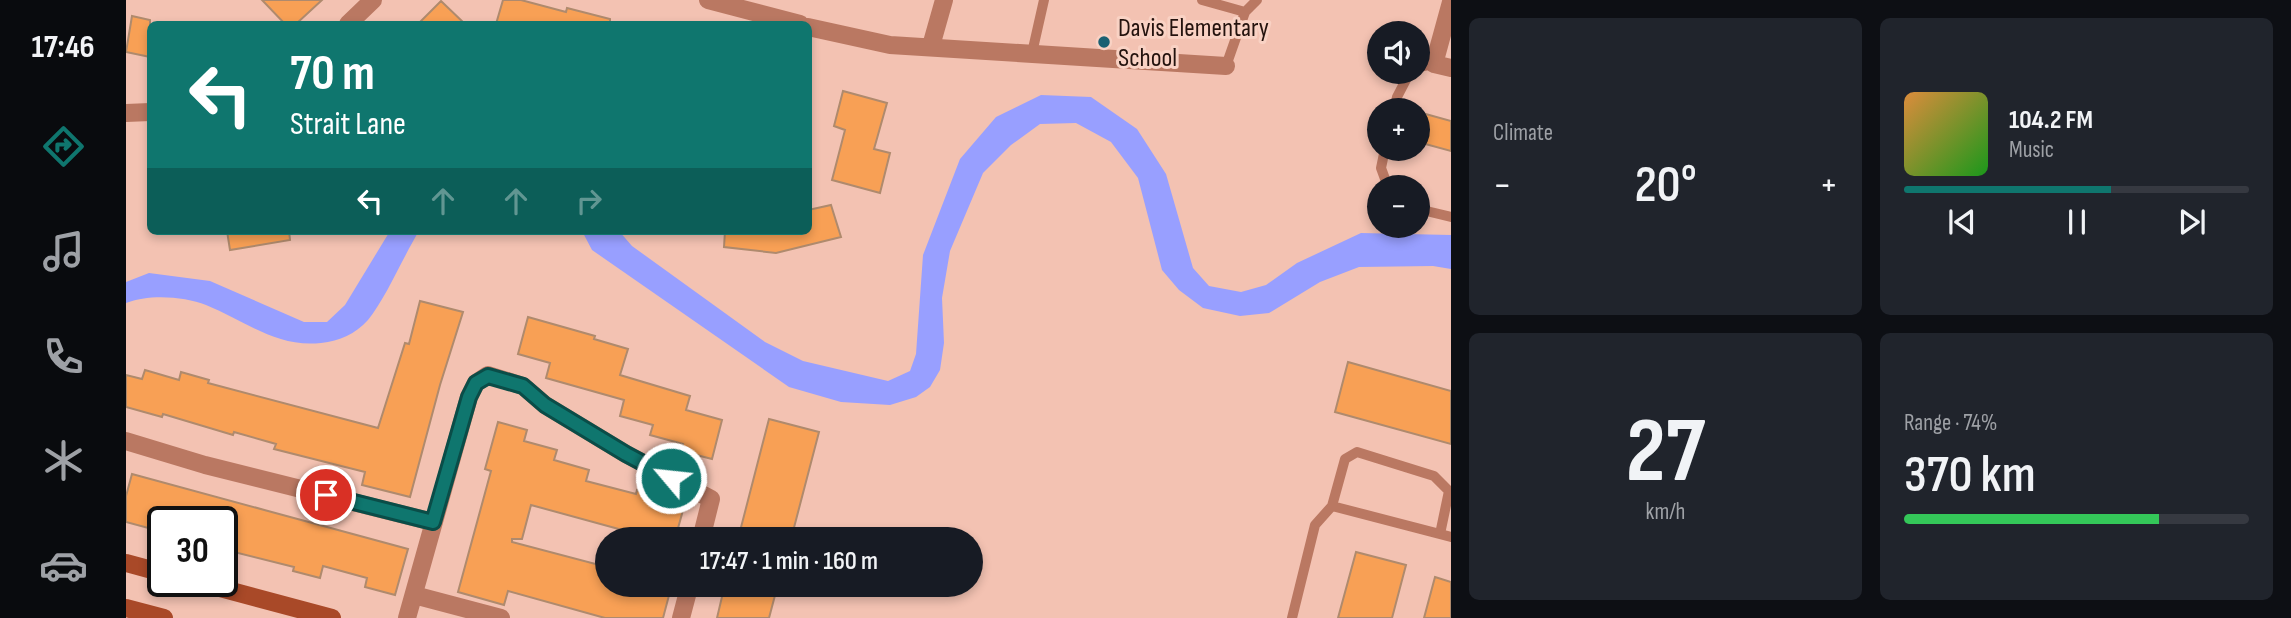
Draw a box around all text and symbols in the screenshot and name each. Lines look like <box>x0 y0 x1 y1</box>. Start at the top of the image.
place label: Davis Elementary School <box>1118 13 1269 74</box>
map controls <box>1367 21 1430 238</box>
button: sound <box>1367 21 1430 84</box>
text: 17:46 <box>31 28 95 67</box>
marker: Davis Elementary School <box>1096 34 1112 50</box>
text: 70 m <box>290 45 375 104</box>
icon: left <box>175 49 266 140</box>
button: + <box>1367 98 1430 161</box>
text: Strait Lane <box>290 105 406 144</box>
text: 104.2 FM <box>2009 105 2093 136</box>
text: Climate <box>1493 119 1553 147</box>
icon: directions <box>39 122 88 171</box>
text: Music <box>2009 136 2054 164</box>
text: 20° <box>1634 154 1697 217</box>
text: − <box>1493 163 1512 208</box>
text: + <box>1819 163 1838 208</box>
button: − <box>1367 175 1430 238</box>
icon: left <box>351 182 389 220</box>
icon: ahead <box>424 182 462 220</box>
icon: ahead <box>497 182 535 220</box>
icon: right <box>570 182 608 220</box>
icon: previous <box>1943 203 1981 241</box>
icon: pause <box>2058 203 2096 241</box>
icon: next <box>2173 203 2211 241</box>
icon: music <box>39 227 88 276</box>
icon: phone <box>39 332 88 381</box>
text: 27 <box>1626 398 1705 507</box>
text: Range · 74% <box>1904 409 1998 437</box>
icon: climate <box>39 436 88 485</box>
position arrow <box>634 441 708 515</box>
text: 370 km <box>1904 444 2036 507</box>
pin <box>296 465 356 525</box>
icon: arrive <box>307 476 345 514</box>
text: km/h <box>1646 498 1685 526</box>
speed limit sign: 30 <box>147 506 238 597</box>
icon: car <box>39 541 88 590</box>
text: 17:47 · 1 min · 160 m <box>700 546 878 577</box>

